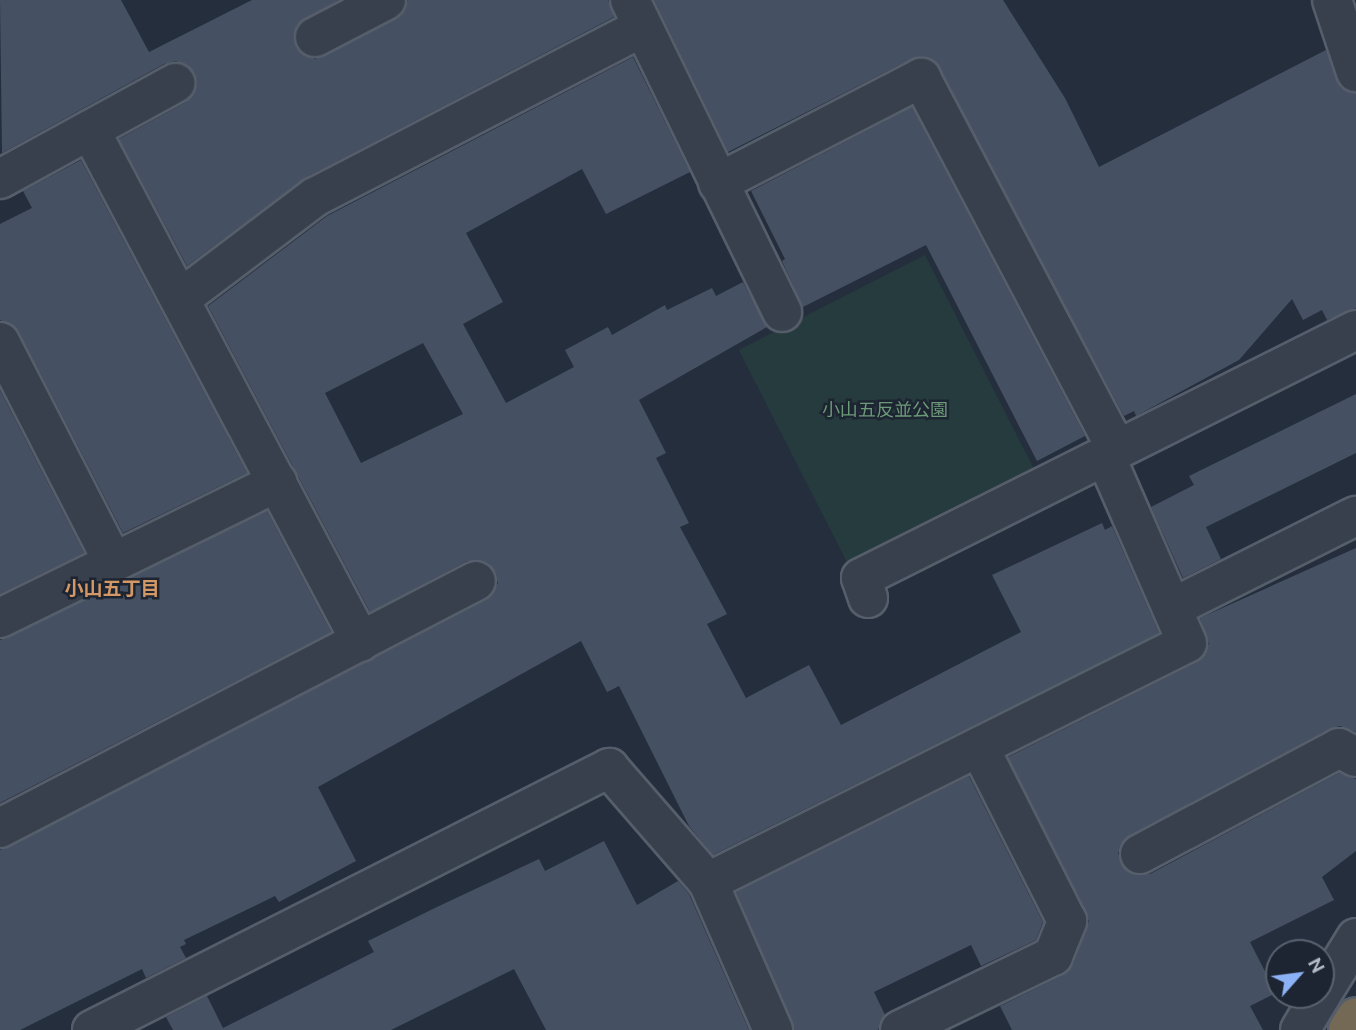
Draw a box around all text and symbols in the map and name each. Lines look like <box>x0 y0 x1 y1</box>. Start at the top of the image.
park label: 小山五反並公園 <box>822 398 948 420</box>
district label: 小山五丁目 <box>65 578 159 600</box>
north arrow <box>1265 939 1335 1009</box>
text: N <box>1304 954 1330 977</box>

